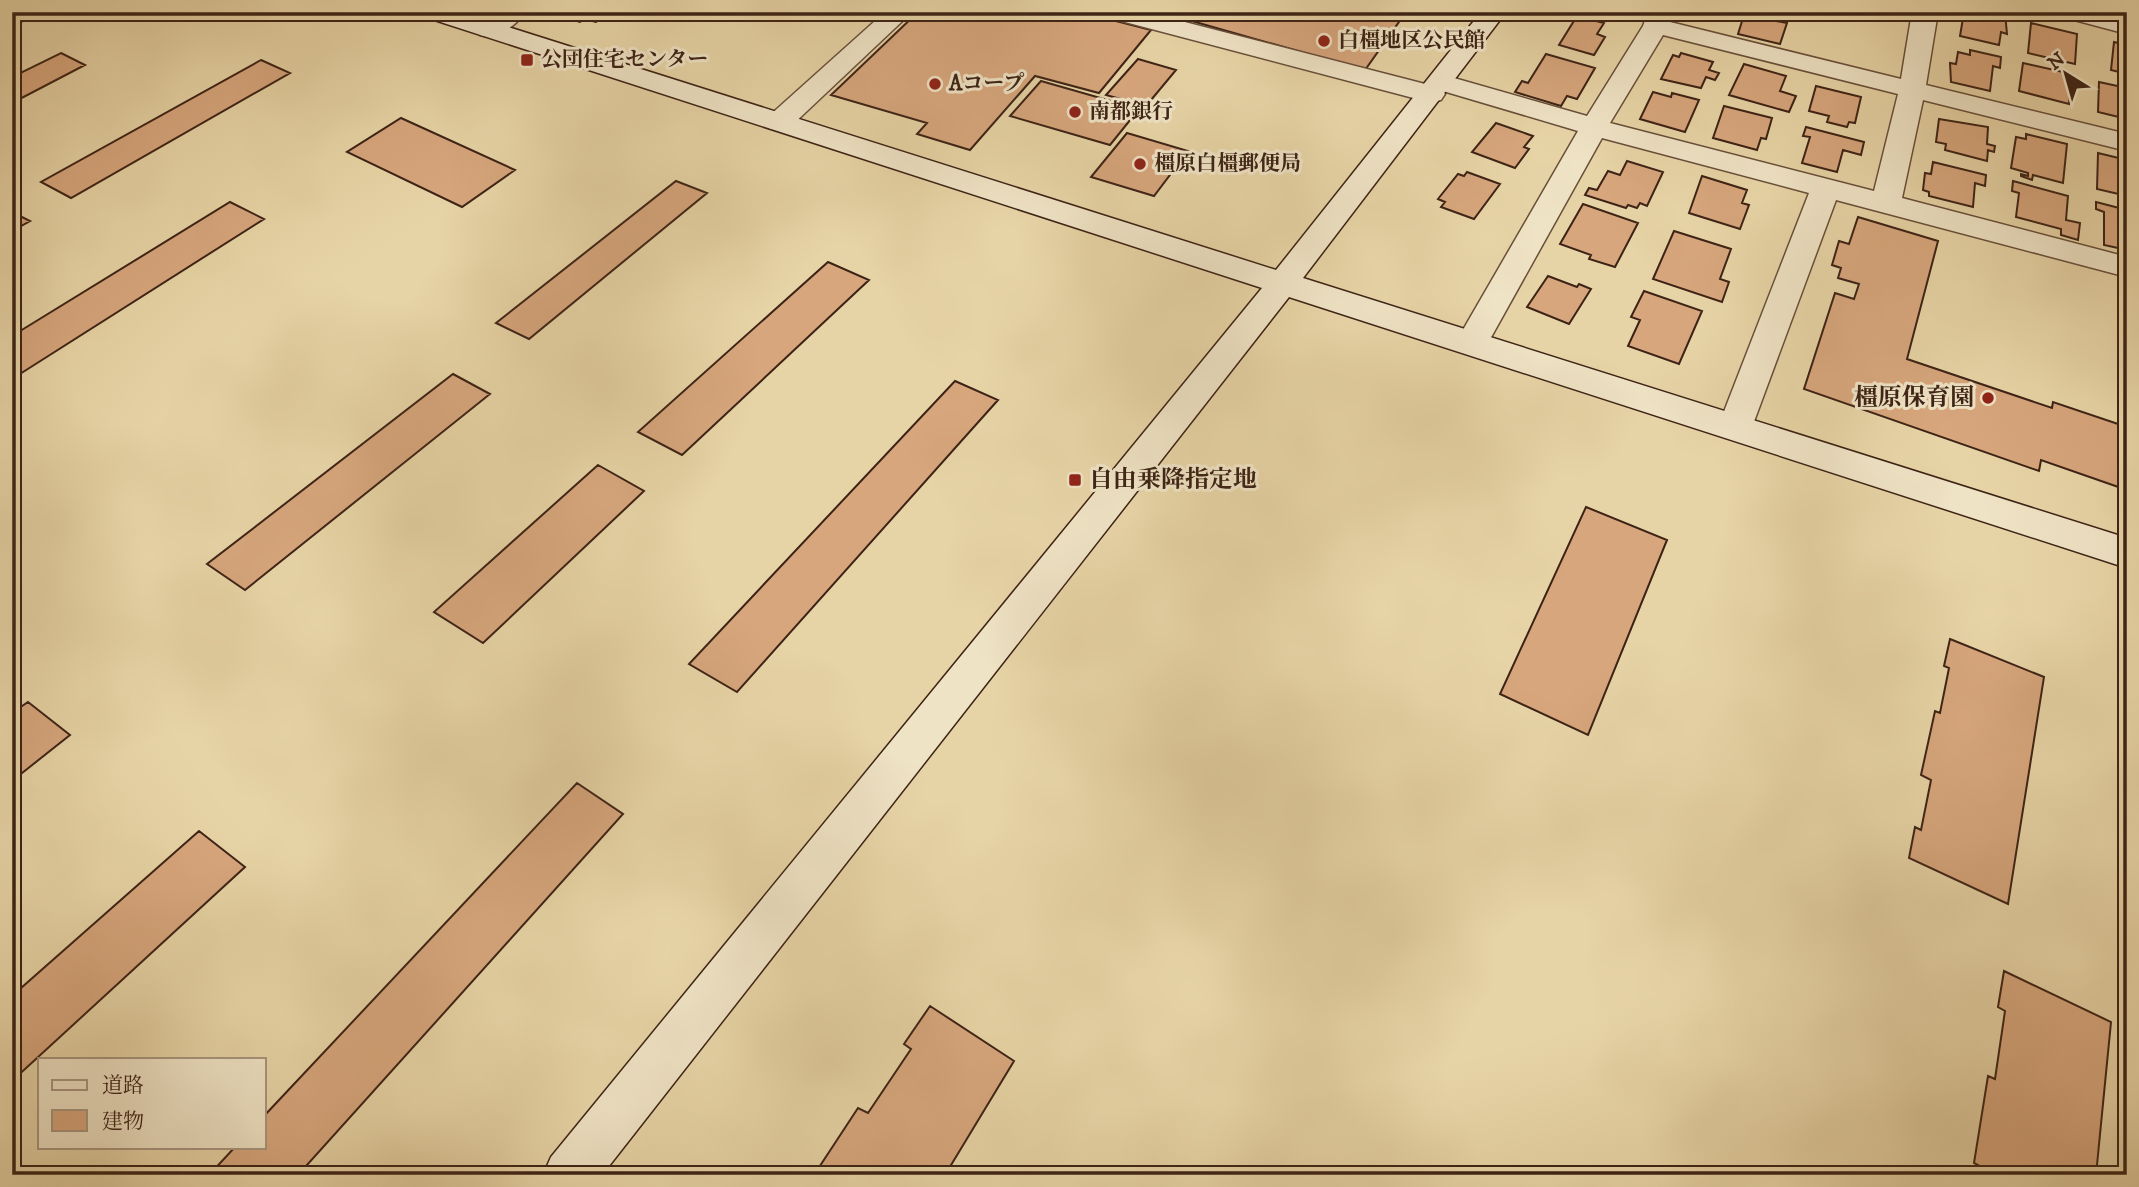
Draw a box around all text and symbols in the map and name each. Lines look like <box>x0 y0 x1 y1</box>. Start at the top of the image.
place label: 白橿地区公民館 <box>1338 28 1485 54</box>
marker: 白橿地区公民館 <box>1316 33 1332 49</box>
north arrow <box>2030 38 2100 108</box>
place label: 公団住宅センター <box>541 47 708 73</box>
text: N <box>2044 48 2070 76</box>
marker: 公団住宅センター <box>519 52 535 68</box>
place label: Aコープ <box>948 71 1024 97</box>
marker: Aコープ <box>927 76 943 92</box>
place label: 南都銀行 <box>1089 99 1173 125</box>
marker: 南都銀行 <box>1067 104 1083 120</box>
place label: 橿原白橿郵便局 <box>1154 151 1301 177</box>
marker: 橿原白橿郵便局 <box>1132 156 1148 172</box>
place label: 橿原保育園 <box>1854 383 1974 413</box>
marker: 橿原保育園 <box>1980 390 1996 406</box>
place label: 自由乗降指定地 <box>1089 465 1257 495</box>
marker: 自由乗降指定地 <box>1067 472 1083 488</box>
legend <box>38 1058 266 1148</box>
text: 道路 <box>102 1073 144 1099</box>
text: 建物 <box>102 1109 144 1135</box>

